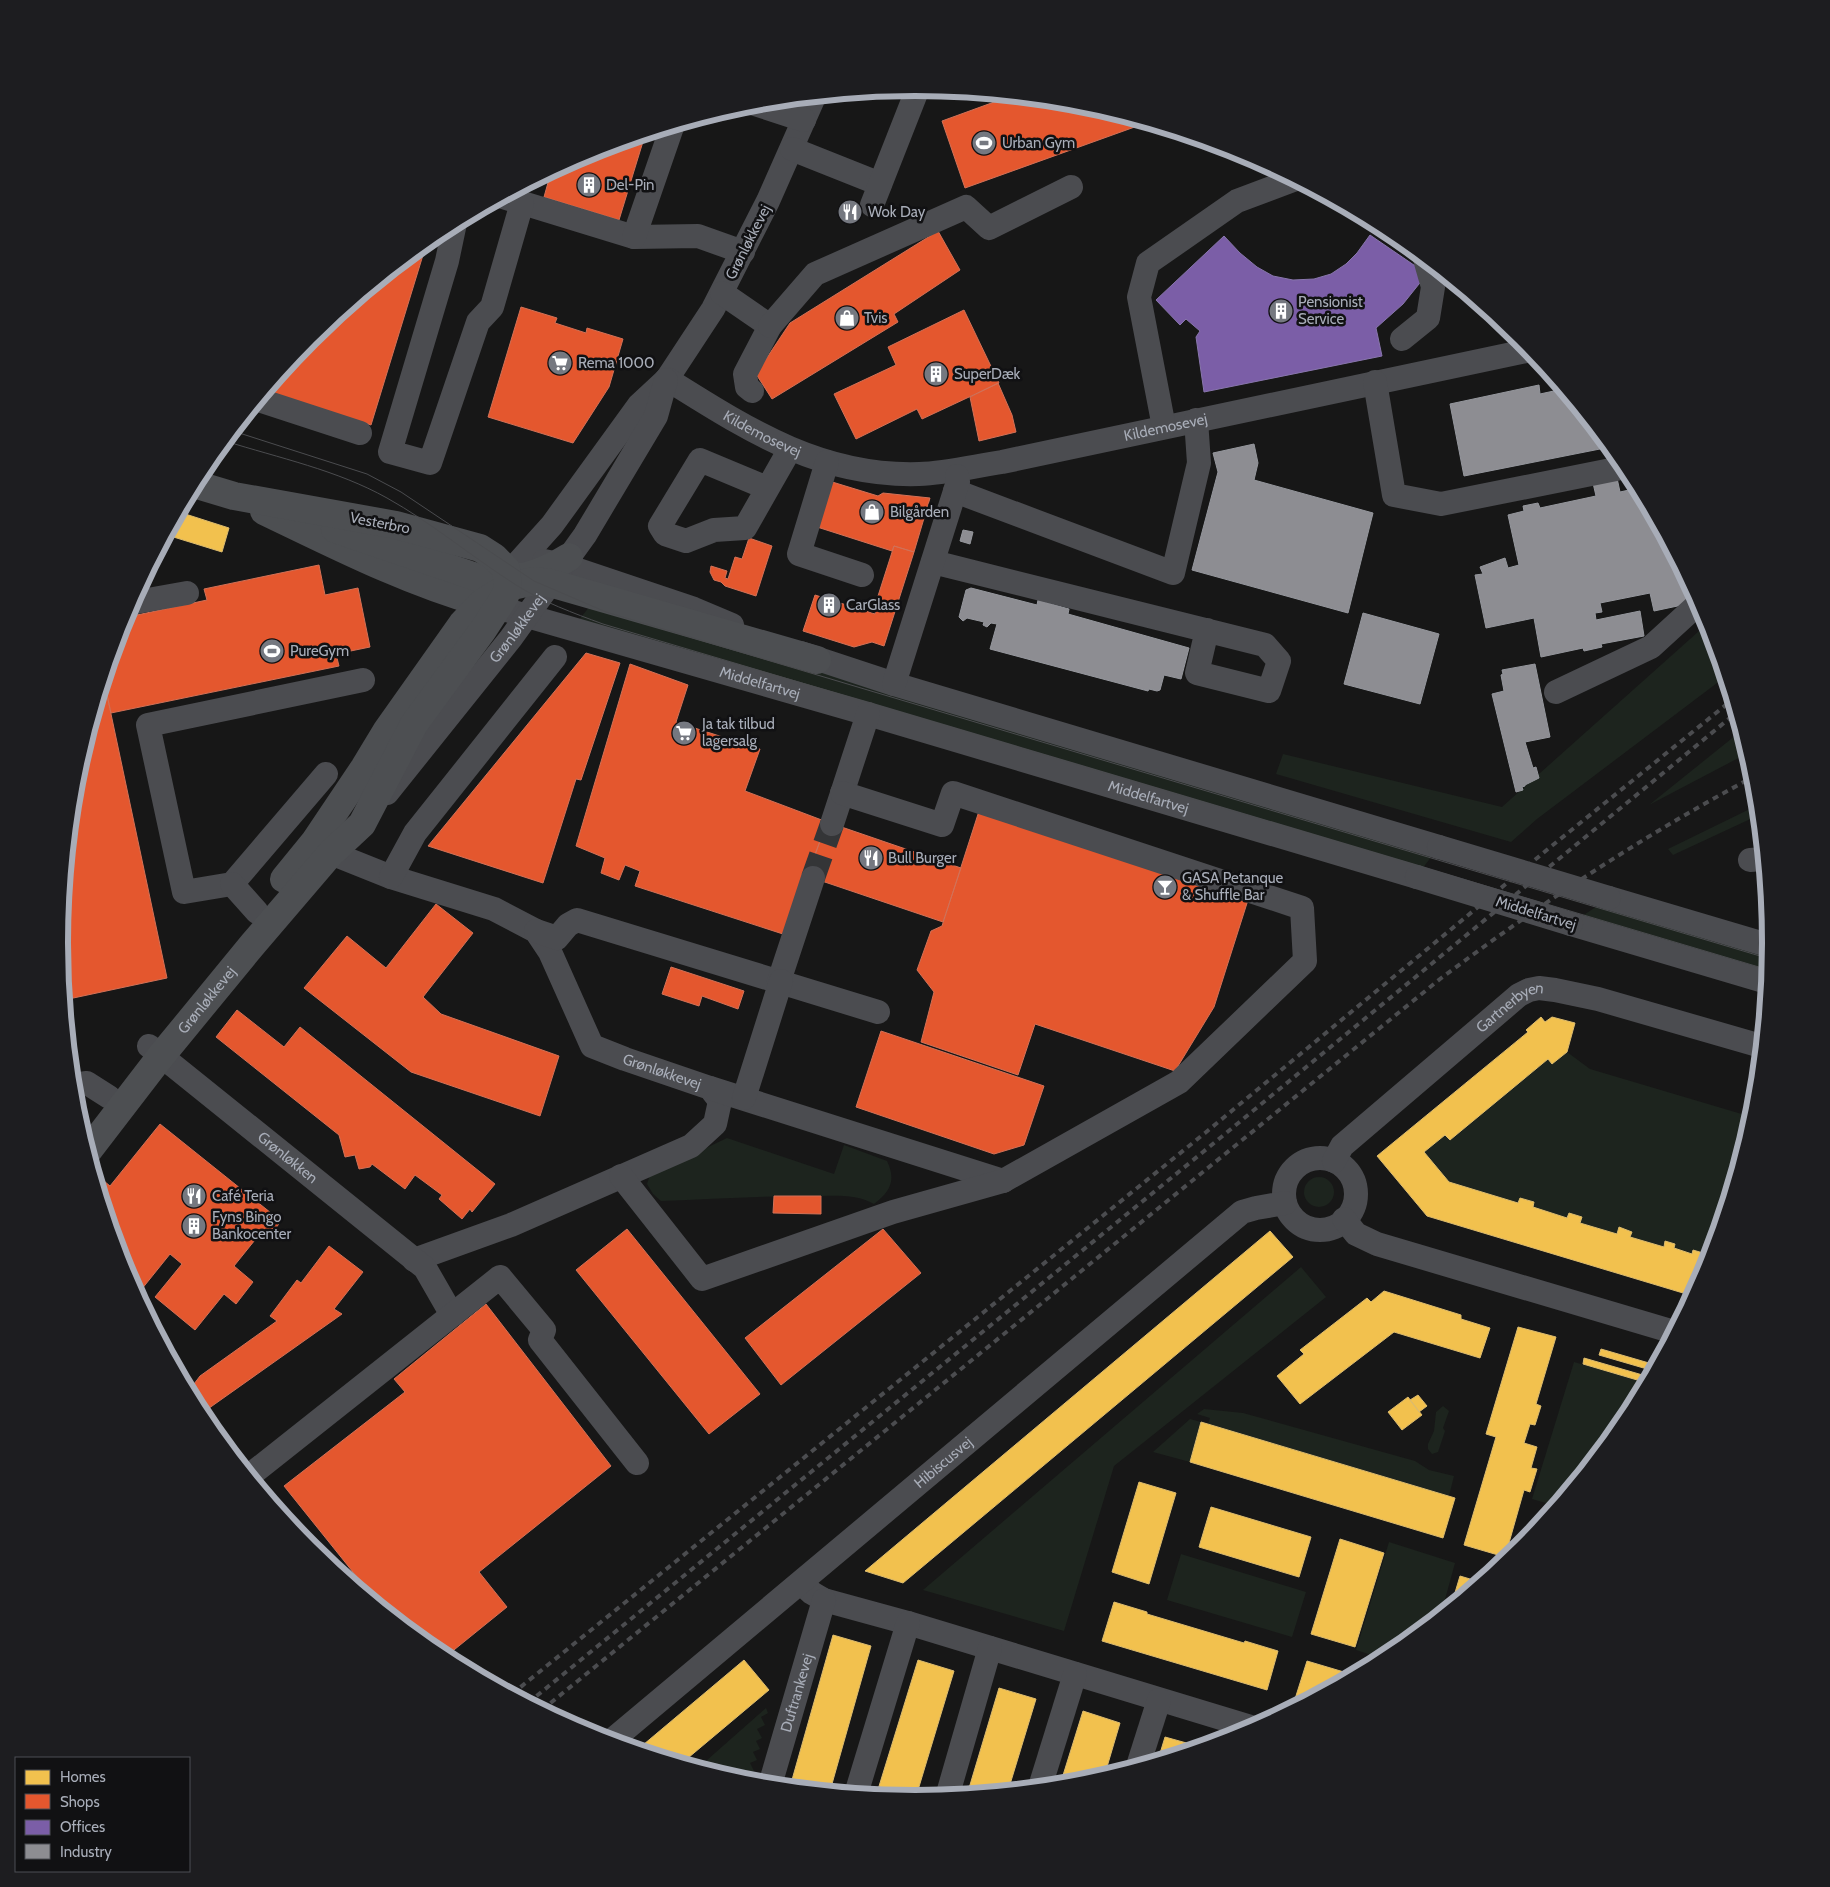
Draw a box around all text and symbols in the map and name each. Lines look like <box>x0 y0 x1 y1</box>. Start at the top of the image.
sports icon: Urban Gym <box>971 130 997 156</box>
place label: Urban Gym <box>1002 134 1075 152</box>
building icon: Del-Pin <box>576 172 602 198</box>
place label: Del-Pin <box>606 176 654 194</box>
restaurant icon: Wok Day <box>837 199 863 225</box>
street label: Grønløkkevej <box>721 202 775 282</box>
place label: Wok Day <box>868 203 926 221</box>
place label: Pensionist Service <box>1298 293 1363 328</box>
building icon: Pensionist Service <box>1268 298 1294 324</box>
shop icon: Tvis <box>834 305 860 331</box>
place label: Tvis <box>864 309 888 327</box>
supermarket icon: Rema 1000 <box>547 350 573 376</box>
place label: Rema 1000 <box>578 354 654 372</box>
building icon: SuperDæk <box>923 361 949 387</box>
place label: SuperDæk <box>954 365 1021 383</box>
street label: Kildemosevej <box>720 407 804 461</box>
street label: Kildemosevej <box>1122 410 1209 445</box>
shop icon: Bilgården <box>859 499 885 525</box>
place label: Bilgården <box>890 503 949 521</box>
street label: Vesterbro <box>348 508 412 538</box>
street label: Grønløkkevej <box>486 590 549 667</box>
building icon: CarGlass <box>816 592 842 618</box>
place label: CarGlass <box>846 596 900 614</box>
sports icon: PureGym <box>259 638 285 664</box>
place label: PureGym <box>290 642 349 660</box>
street label: Middelfartvej <box>717 663 802 703</box>
place label: Ja tak tilbud lagersalg <box>701 715 775 750</box>
supermarket icon: Ja tak tilbud lagersalg <box>671 720 697 746</box>
street label: Middelfartvej <box>1106 777 1191 818</box>
restaurant icon: Bull Burger <box>858 845 884 871</box>
place label: Bull Burger <box>888 849 957 867</box>
place label: GASA Petanque & Shuffle Bar <box>1182 869 1284 904</box>
bar icon: GASA Petanque & Shuffle Bar <box>1152 874 1178 900</box>
street label: Middelfartvej <box>1494 892 1578 934</box>
street label: Grønløkkevej <box>174 963 240 1038</box>
street label: Gartnerbyen <box>1472 979 1545 1037</box>
street label: Grønløkkevej <box>620 1050 704 1093</box>
street label: Grønløkken <box>254 1128 321 1187</box>
restaurant icon: Café Teria <box>181 1183 207 1209</box>
place label: Café Teria <box>212 1187 275 1205</box>
place label: Fyns Bingo Bankocenter <box>212 1208 292 1243</box>
building icon: Fyns Bingo Bankocenter <box>181 1213 207 1239</box>
street label: Hibiscusvej <box>911 1433 976 1492</box>
street label: Duftrankevej <box>777 1651 817 1734</box>
legend <box>15 1757 190 1872</box>
text: Homes <box>60 1768 106 1786</box>
text: Shops <box>60 1793 100 1811</box>
text: Offices <box>60 1818 105 1836</box>
text: Industry <box>60 1843 112 1861</box>

